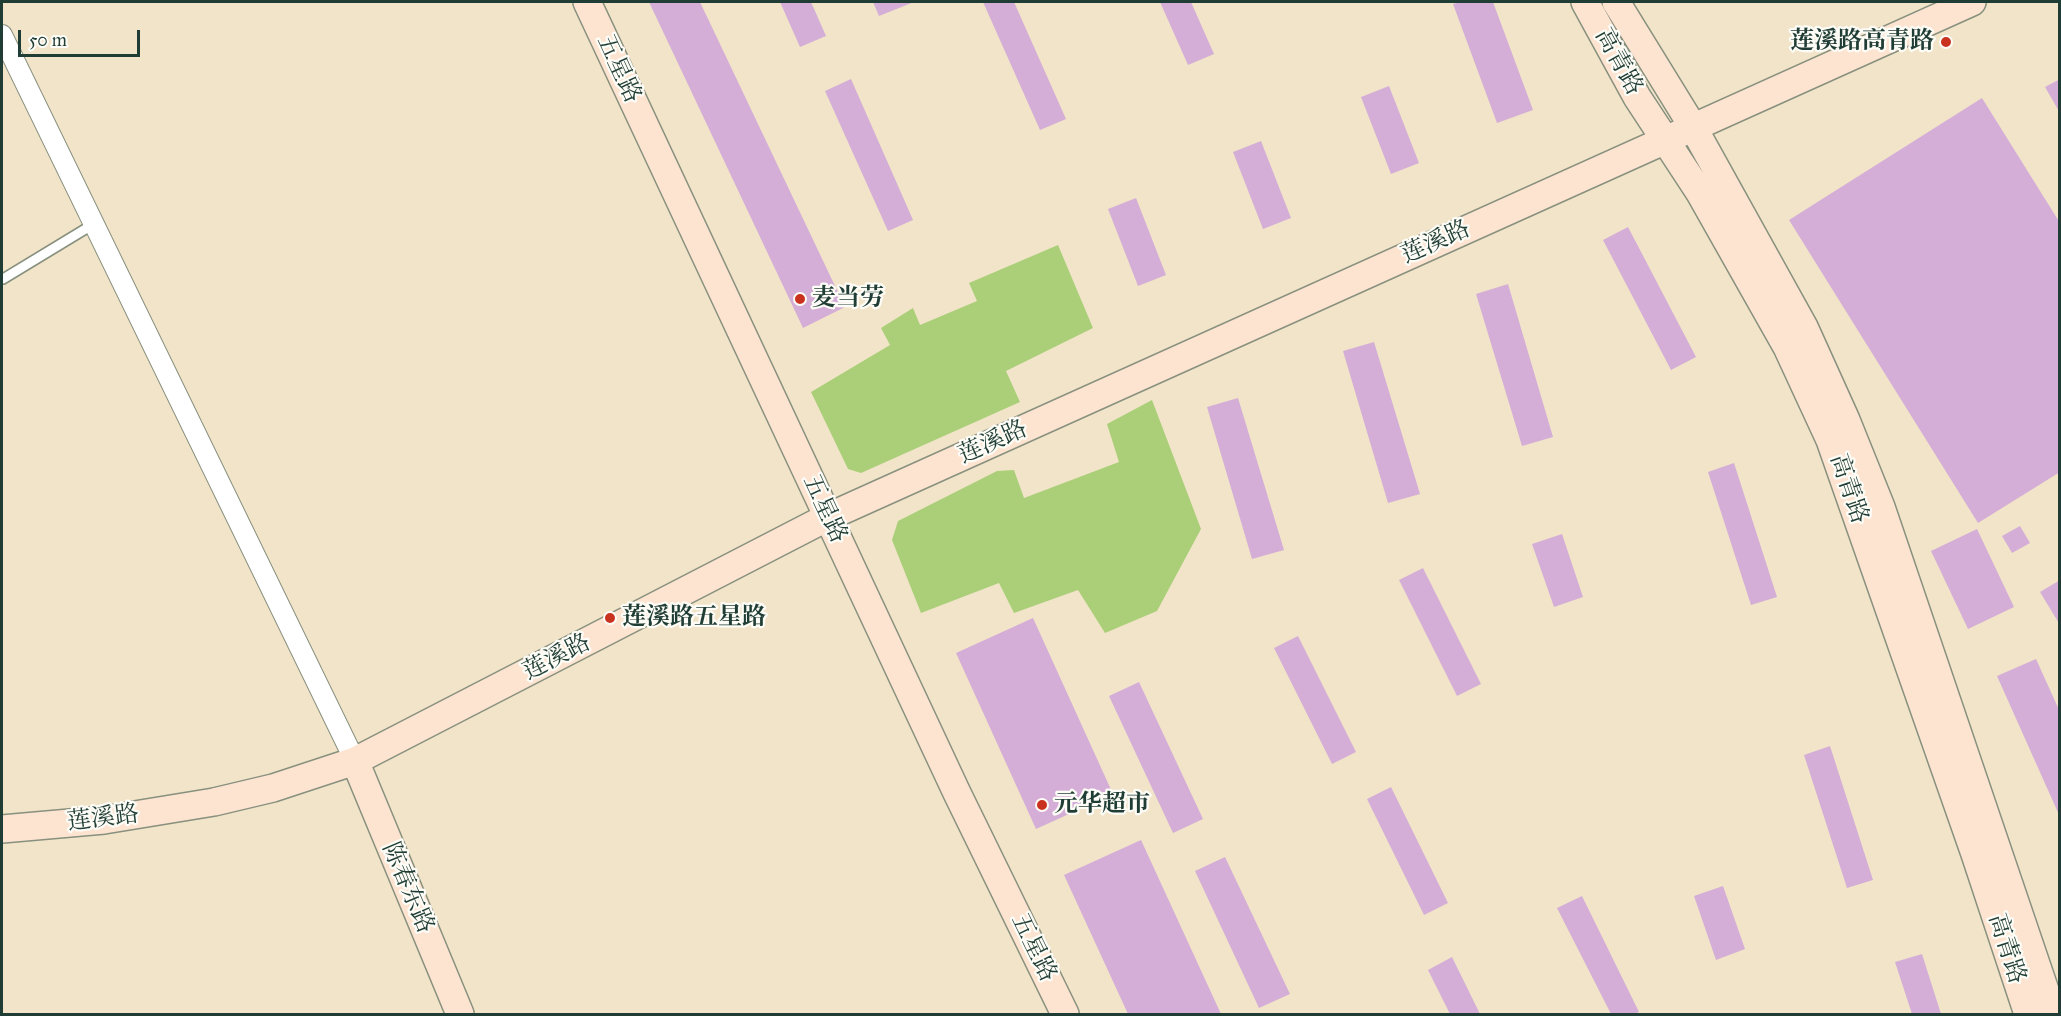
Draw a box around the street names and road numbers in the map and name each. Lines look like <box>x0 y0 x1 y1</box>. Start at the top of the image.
street label: 高青路 <box>1588 24 1648 100</box>
street label: 五星路 <box>590 30 646 108</box>
street label: 莲溪路 <box>1397 215 1475 271</box>
street label: 莲溪路 <box>954 415 1032 471</box>
street label: 高青路 <box>1823 450 1873 528</box>
street label: 五星路 <box>796 470 852 548</box>
street label: 莲溪路 <box>518 629 596 687</box>
street label: 莲溪路 <box>66 800 140 838</box>
street label: 陈春东路 <box>375 838 439 938</box>
street label: 五星路 <box>1004 909 1062 987</box>
street label: 高青路 <box>1981 910 2031 988</box>

